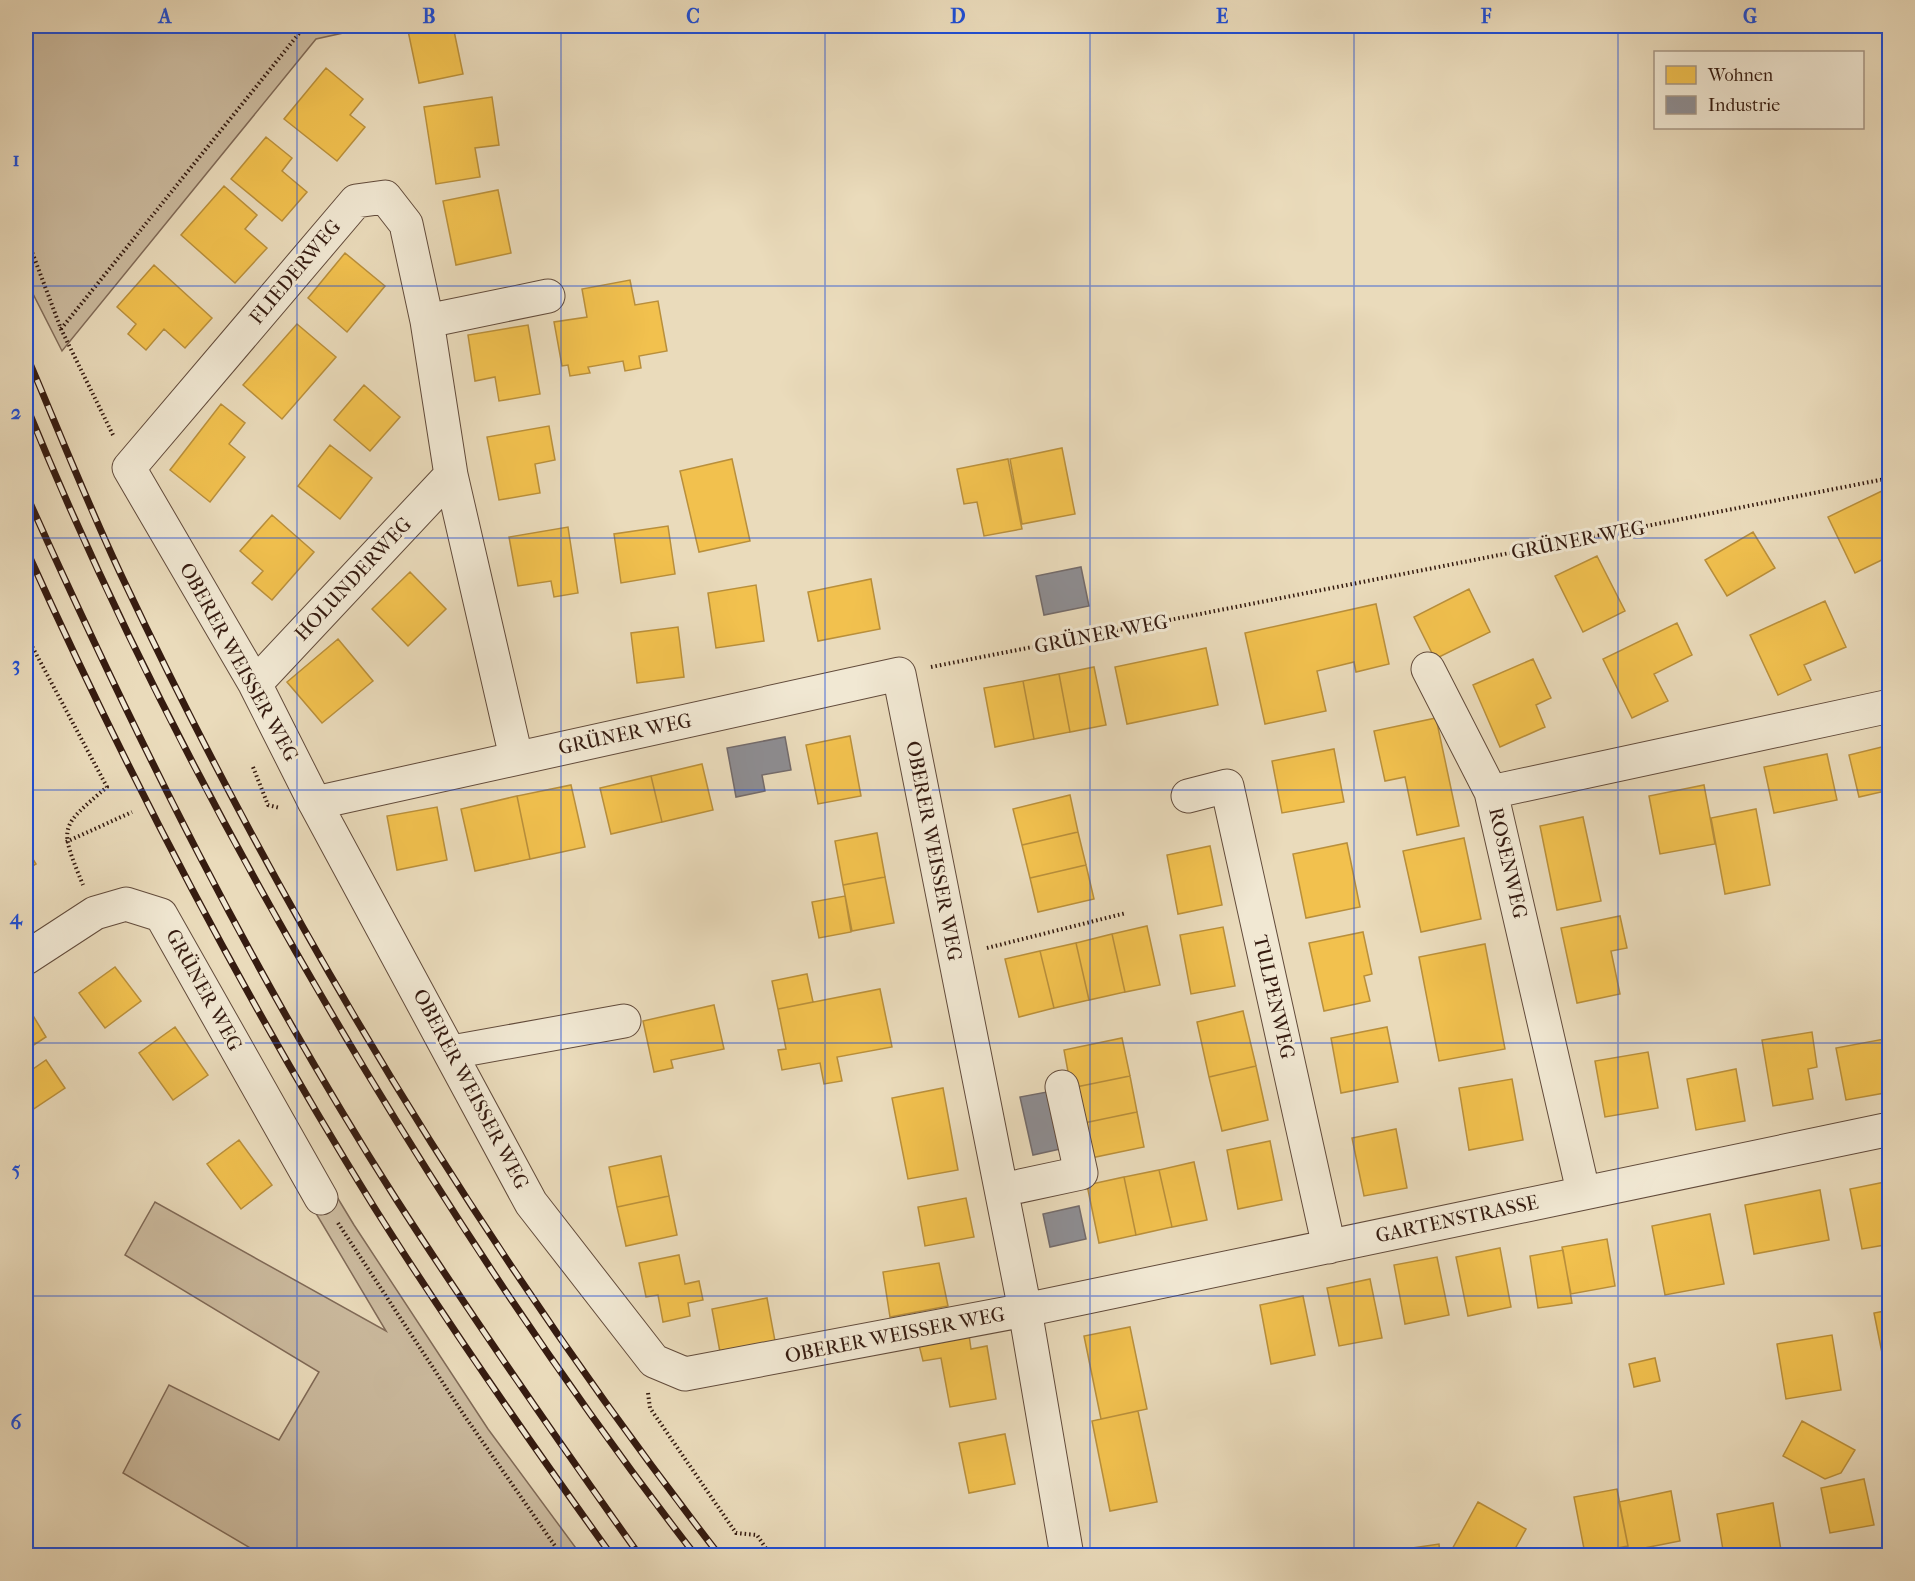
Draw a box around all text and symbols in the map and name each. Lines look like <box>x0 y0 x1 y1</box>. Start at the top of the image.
text: A <box>157 5 173 28</box>
text: B <box>422 5 436 28</box>
text: C <box>686 5 700 28</box>
text: D <box>950 5 966 28</box>
text: E <box>1216 5 1228 28</box>
text: F <box>1480 5 1492 28</box>
text: G <box>1743 5 1757 28</box>
legend <box>1654 51 1864 129</box>
text: Wohnen <box>1707 65 1774 86</box>
text: Industrie <box>1708 95 1780 116</box>
text: 1 <box>12 148 20 171</box>
street label: FLIEDERWEG <box>245 215 345 329</box>
text: 2 <box>11 401 21 424</box>
street label: HOLUNDERWEG <box>290 513 416 645</box>
street label: GRÜNER WEG <box>1509 515 1647 564</box>
street label: OBERER WEISSER WEG <box>175 559 303 765</box>
street label: GRÜNER WEG <box>1032 609 1170 658</box>
text: 3 <box>12 653 20 676</box>
street label: GRÜNER WEG <box>556 708 694 759</box>
street label: OBERER WEISSER WEG <box>901 739 967 963</box>
street label: ROSENWEG <box>1484 805 1532 921</box>
text: 4 <box>9 906 23 930</box>
street label: GRÜNER WEG <box>161 925 248 1055</box>
street label: TULPENWEG <box>1249 933 1299 1061</box>
street label: OBERER WEISSER WEG <box>408 985 534 1193</box>
text: 5 <box>12 1158 21 1181</box>
street label: GARTENSTRASSE <box>1373 1191 1541 1247</box>
street label: OBERER WEISSER WEG <box>783 1302 1007 1368</box>
text: 6 <box>11 1411 23 1434</box>

